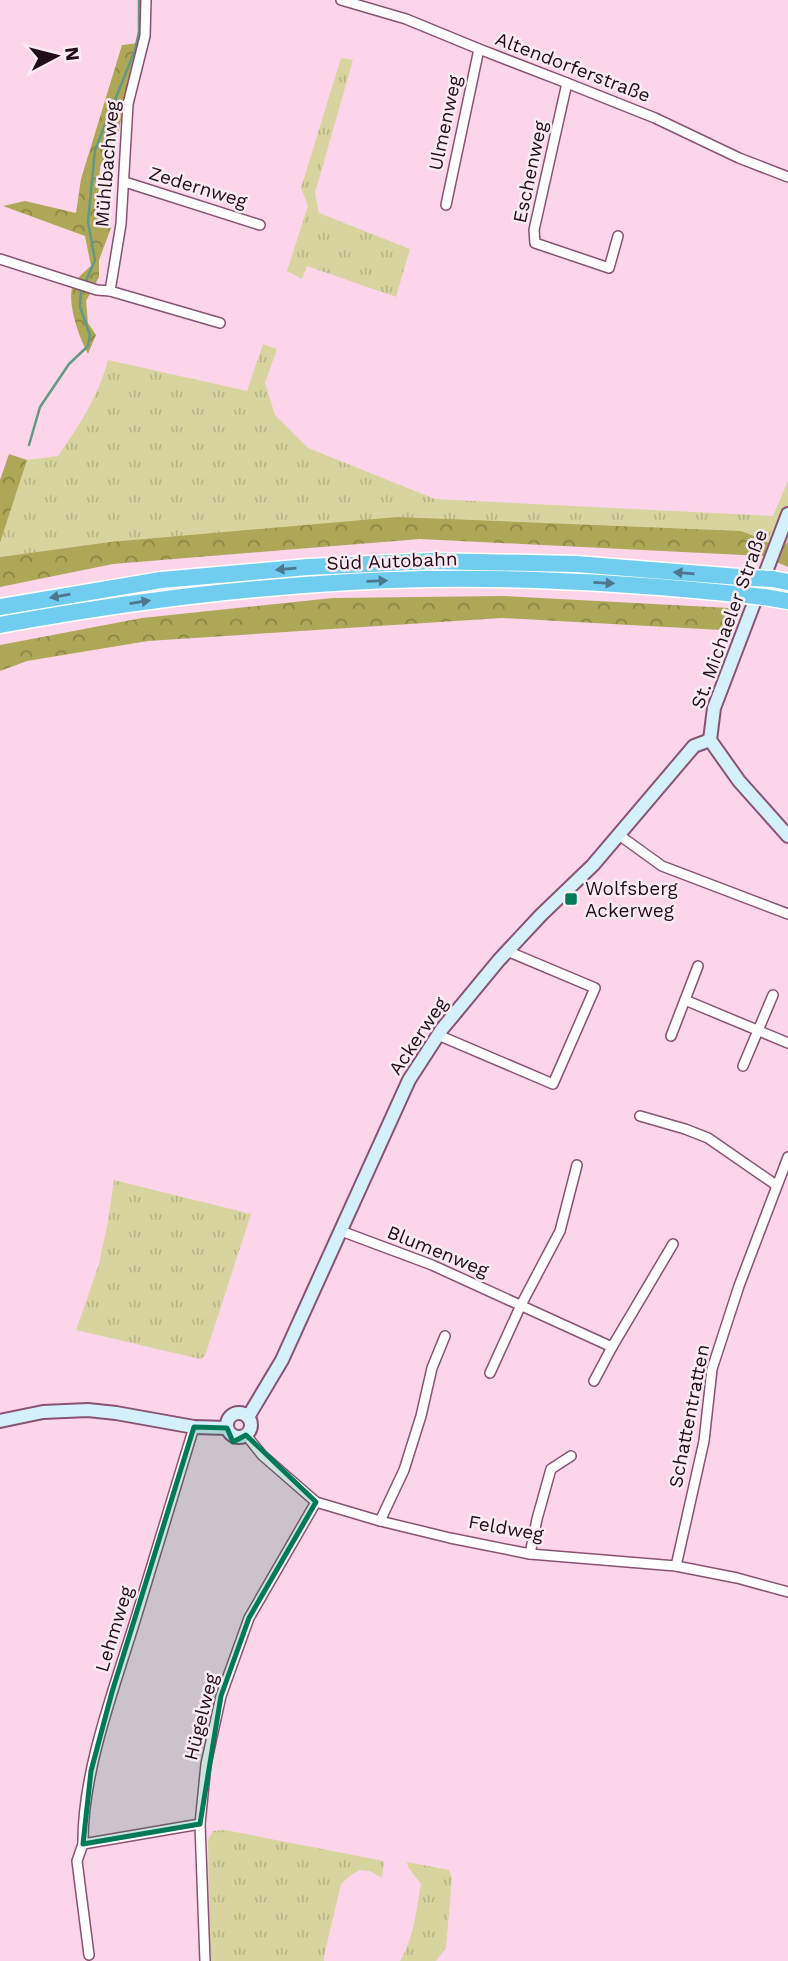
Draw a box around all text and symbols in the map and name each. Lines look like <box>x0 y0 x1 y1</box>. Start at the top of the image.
north arrow <box>21 21 91 91</box>
street label: Altendorferstraße <box>492 27 654 107</box>
text: N <box>60 46 85 62</box>
street label: Ulmenweg <box>424 73 466 173</box>
street label: Mühlbachweg <box>90 99 124 228</box>
street label: Eschenweg <box>508 118 552 225</box>
street label: Zedernweg <box>146 161 251 213</box>
street label: St. Michaeler Straße <box>686 526 772 712</box>
street label: Süd Autobahn <box>326 547 458 575</box>
one-way arrow <box>275 563 297 574</box>
one-way arrow <box>673 567 695 578</box>
one-way arrow <box>366 576 388 587</box>
one-way arrow <box>594 578 616 589</box>
one-way arrow <box>49 591 71 602</box>
one-way arrow <box>129 596 151 607</box>
place label: Wolfsberg Ackerweg <box>585 877 678 922</box>
marker: Wolfsberg Ackerweg <box>563 891 579 907</box>
street label: Ackerweg <box>384 992 453 1079</box>
street label: Blumenweg <box>384 1220 493 1282</box>
street label: Schattentratten <box>664 1342 714 1490</box>
street label: Feldweg <box>467 1510 546 1546</box>
street label: Lehmweg <box>90 1583 138 1675</box>
street label: Hügelweg <box>179 1670 223 1763</box>

